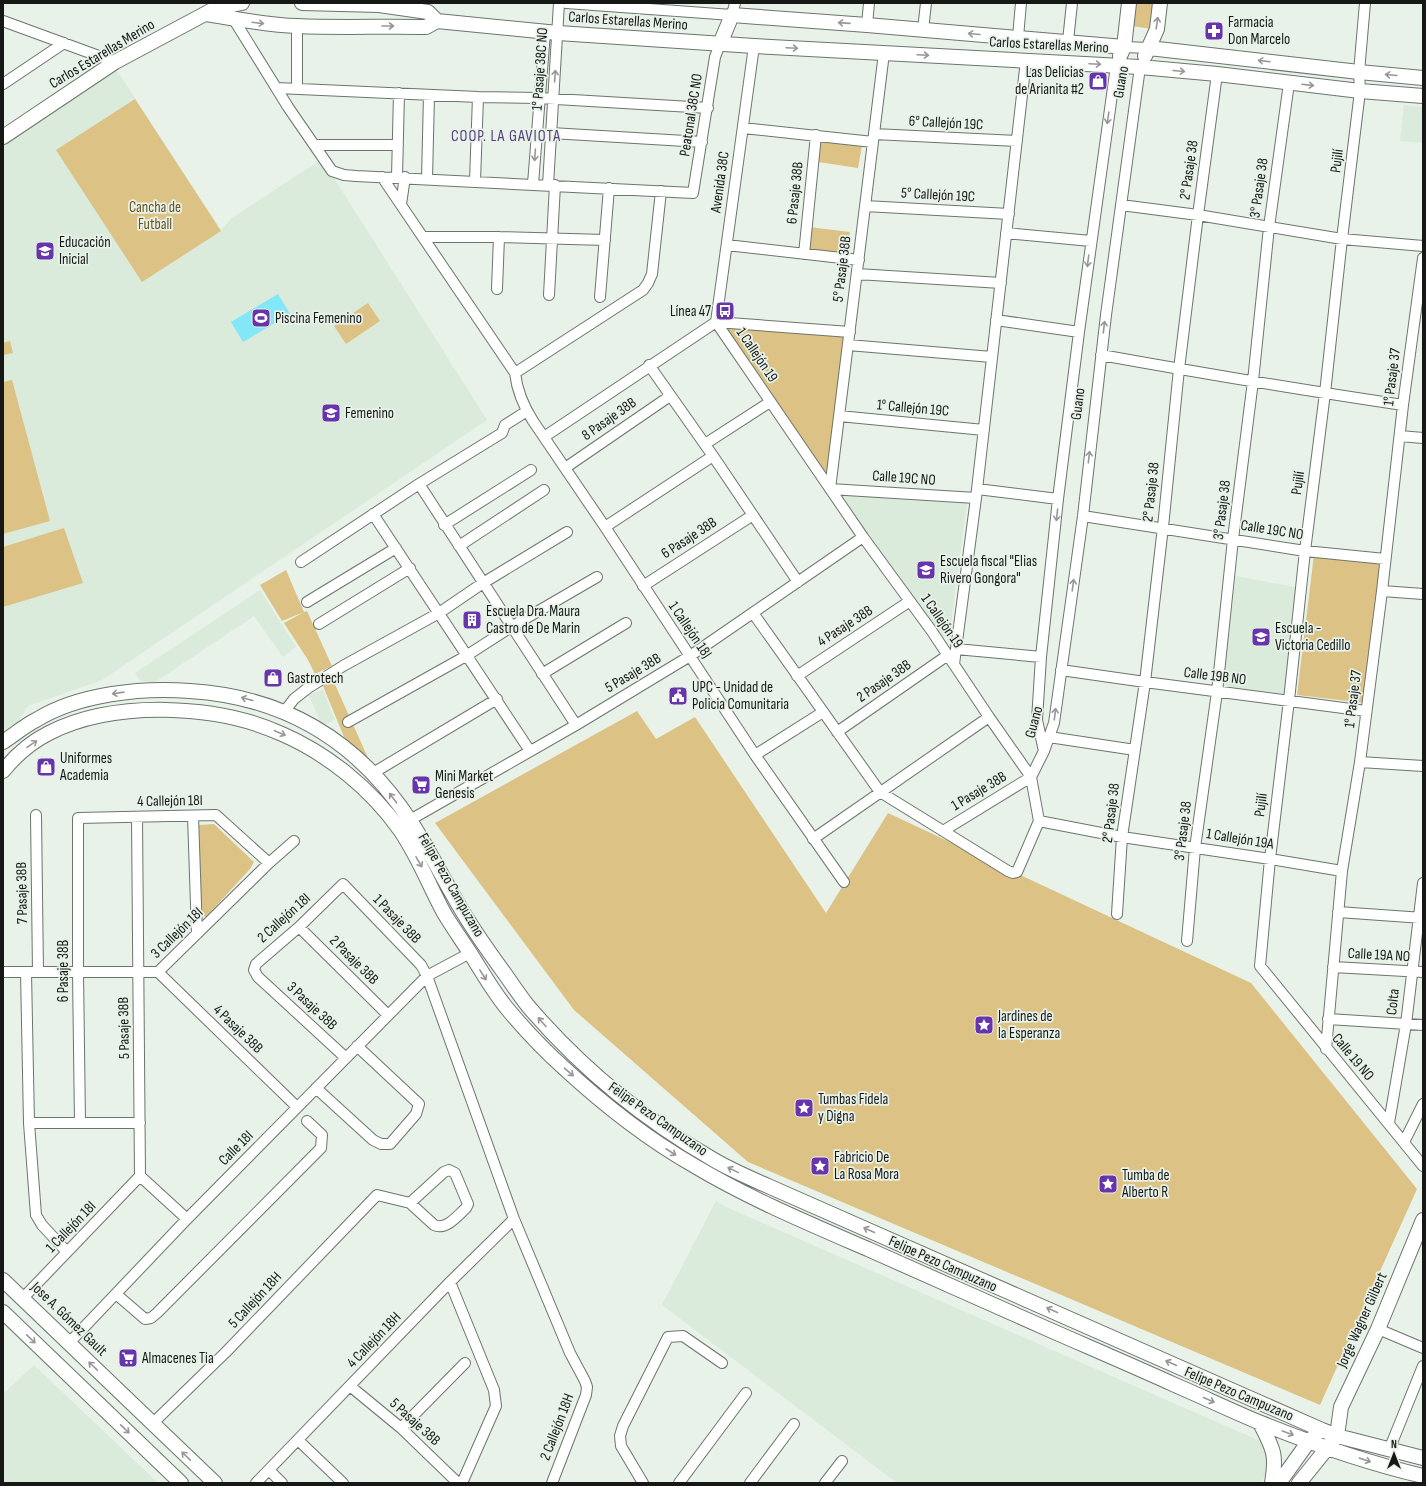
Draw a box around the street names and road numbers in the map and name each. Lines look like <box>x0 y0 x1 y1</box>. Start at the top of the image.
street label: Carlos Estarellas Merino <box>568 7 688 35</box>
street label: Carlos Estarellas Merino <box>46 15 158 93</box>
street label: 1° Pasaje 38C NO <box>528 27 552 111</box>
street label: Carlos Estarellas Merino <box>989 32 1109 58</box>
street label: Guano <box>1109 64 1133 100</box>
street label: Peatonal 38C NO <box>675 72 707 158</box>
street label: 6° Callejón 19C <box>908 112 984 134</box>
street label: 2° Pasaje 38 <box>1175 139 1203 201</box>
street label: Pujilí <box>1326 148 1348 174</box>
street label: Avenida 38C <box>706 150 734 215</box>
street label: 3° Pasaje 38 <box>1245 157 1273 219</box>
street label: 6 Pasaje 38B <box>782 161 808 225</box>
street label: 5° Callejón 19C <box>900 184 976 206</box>
street label: 5° Pasaje 38B <box>829 235 856 303</box>
street label: 1 Callejón 19 <box>732 324 782 386</box>
street label: 1° Pasaje 37 <box>1379 347 1405 407</box>
street label: Guano <box>1067 387 1089 421</box>
street label: 8 Pasaje 38B <box>578 393 640 445</box>
street label: 1° Callejón 19C <box>876 395 950 421</box>
street label: 2° Pasaje 38 <box>1138 461 1164 523</box>
street label: Calle 19C NO <box>872 466 936 490</box>
street label: Pujilí <box>1287 470 1309 496</box>
street label: 3° Pasaje 38 <box>1209 479 1235 541</box>
street label: 6 Pasaje 38B <box>658 513 721 563</box>
street label: Calle 19C NO <box>1239 516 1305 544</box>
street label: 1 Callejón 19 <box>917 590 967 652</box>
street label: 1 Callejón 18J <box>664 598 716 662</box>
street label: 4 Pasaje 38B <box>814 601 877 651</box>
street label: 5 Pasaje 38B <box>602 649 665 697</box>
street label: 2 Pasaje 38B <box>853 655 915 707</box>
street label: Calle 19B NO <box>1183 663 1247 689</box>
street label: 1° Pasaje 37 <box>1340 669 1366 729</box>
street label: Guano <box>1021 704 1047 740</box>
street label: 1 Pasaje 38B <box>948 767 1010 815</box>
street label: 2° Pasaje 38 <box>1098 782 1124 844</box>
street label: 4 Callejón 18I <box>137 791 203 811</box>
street label: Pujilí <box>1250 792 1272 818</box>
street label: 3° Pasaje 38 <box>1170 800 1196 862</box>
street label: 1 Callejón 19A <box>1205 824 1276 854</box>
street label: Felipe Pezo Campuzano <box>414 830 488 940</box>
street label: 7 Pasaje 38B <box>12 862 32 924</box>
street label: 2 Callejón 18I <box>253 889 315 947</box>
street label: 1 Pasaje 38B <box>369 890 425 948</box>
street label: 3 Callejón 18I <box>147 903 207 963</box>
street label: 2 Pasaje 38B <box>325 931 383 989</box>
street label: 6 Pasaje 38B <box>54 939 73 1002</box>
street label: Calle 19A NO <box>1347 944 1411 966</box>
street label: 3 Pasaje 38B <box>283 978 342 1034</box>
street label: Colta <box>1382 988 1404 1016</box>
street label: 5 Pasaje 38B <box>114 996 134 1059</box>
street label: 4 Pasaje 38B <box>209 1001 267 1058</box>
street label: Calle 19 NO <box>1328 1029 1378 1085</box>
street label: Felipe Pezo Campuzano <box>605 1078 711 1160</box>
street label: Calle 18I <box>215 1127 257 1169</box>
street label: 1 Callejón 18I <box>42 1197 100 1257</box>
street label: Felipe Pezo Campuzano <box>886 1232 1000 1296</box>
street label: 5 Callejón 18H <box>224 1268 286 1332</box>
street label: Jorge Wagner Gilbert <box>1332 1269 1392 1371</box>
street label: Jose A. Gómez Gault <box>26 1277 111 1360</box>
street label: 4 Callejón 18H <box>343 1308 405 1372</box>
street label: Felipe Pezo Campuzano <box>1181 1362 1297 1426</box>
street label: 2 Callejón 18H <box>536 1391 578 1463</box>
street label: 5 Pasaje 38B <box>386 1394 445 1450</box>

